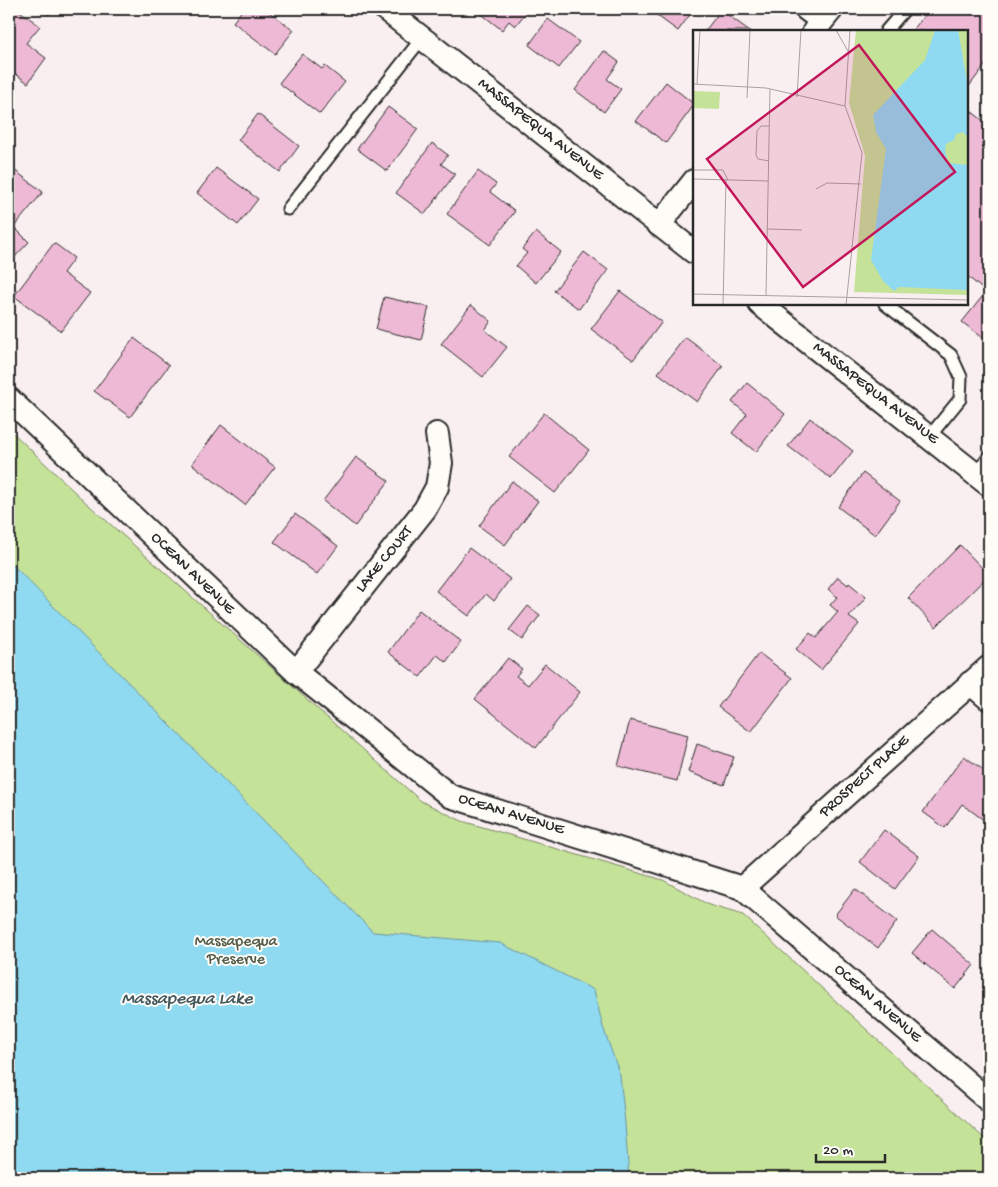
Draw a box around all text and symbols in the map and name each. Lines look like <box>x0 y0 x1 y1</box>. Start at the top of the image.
inset map <box>693 30 968 305</box>
street label: MASSAPEQUA AVENUE <box>473 75 608 186</box>
street label: MASSAPEQUA AVENUE <box>808 339 943 450</box>
street label: LAKE COURT <box>352 522 418 597</box>
street label: OCEAN AVENUE <box>146 529 239 620</box>
street label: PROSPECT PLACE <box>815 731 915 823</box>
street label: OCEAN AVENUE <box>456 790 567 840</box>
park label: Massapequa Preserve <box>195 933 278 970</box>
street label: OCEAN AVENUE <box>829 961 925 1048</box>
water label: Massapequa Lake <box>121 989 253 1010</box>
scale bar <box>816 1132 884 1164</box>
text: 20 m <box>823 1142 853 1160</box>

